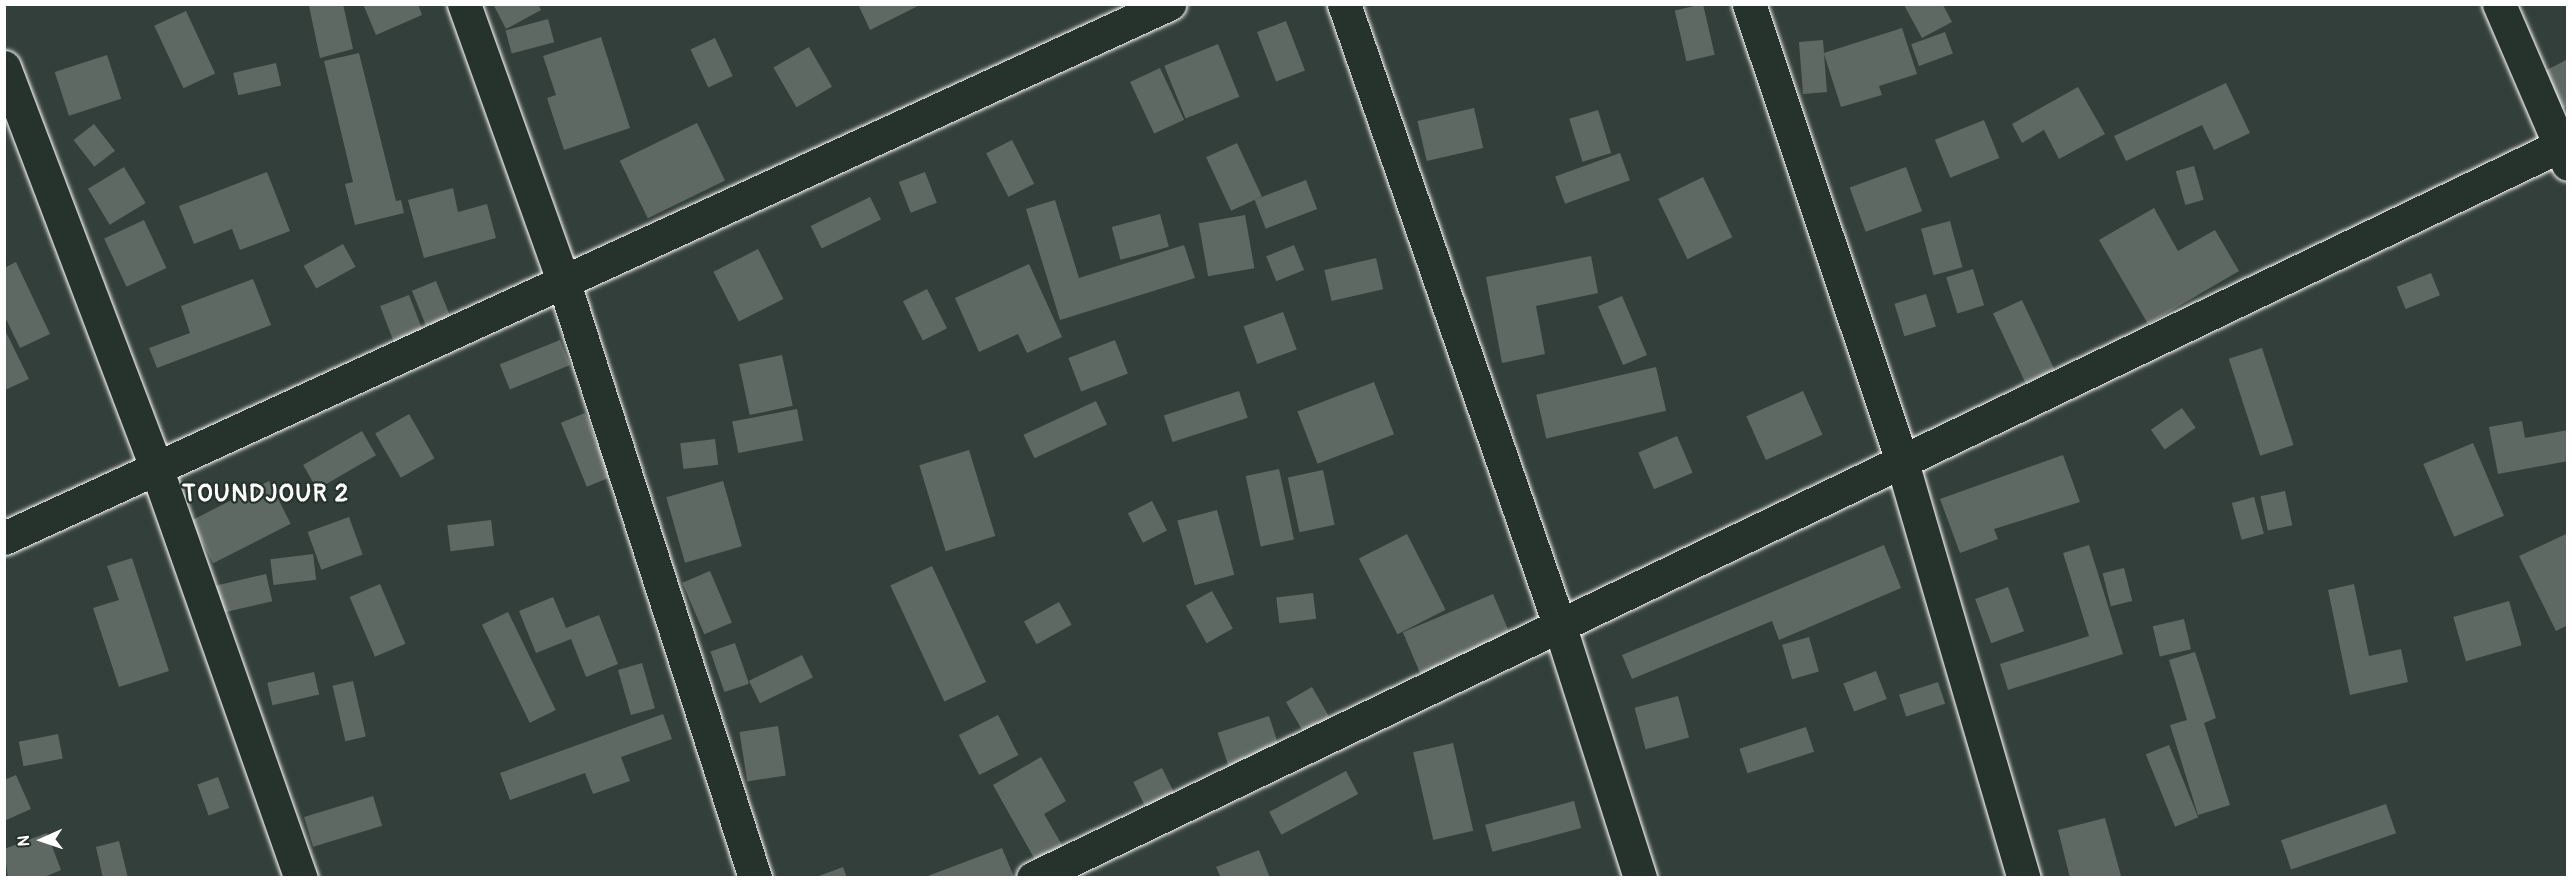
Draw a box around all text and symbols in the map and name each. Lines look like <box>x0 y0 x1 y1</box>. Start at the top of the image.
district label: TOUNDJOUR 2 <box>182 480 350 508</box>
north arrow <box>12 810 72 870</box>
text: N <box>14 835 34 847</box>

